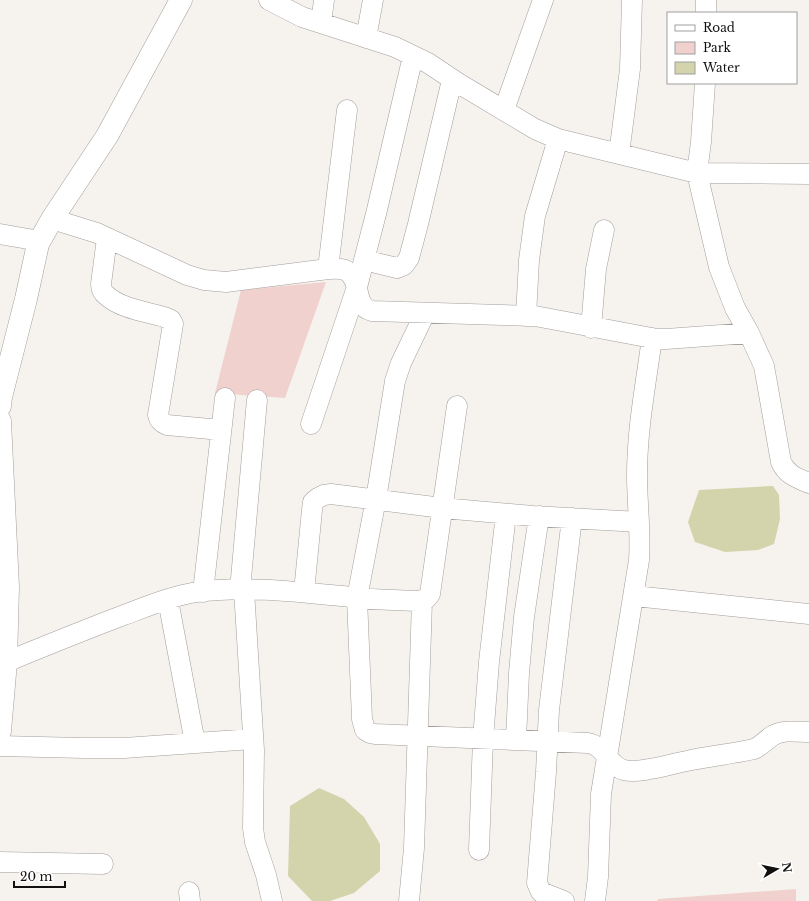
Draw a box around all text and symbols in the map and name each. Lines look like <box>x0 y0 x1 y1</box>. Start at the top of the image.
legend <box>667 12 797 84</box>
text: Road <box>703 20 735 35</box>
text: Park <box>703 40 731 55</box>
text: Water <box>702 60 740 75</box>
north arrow <box>757 849 797 889</box>
text: N <box>779 861 795 874</box>
scale bar <box>14 863 65 889</box>
text: 20 m <box>20 869 52 884</box>

